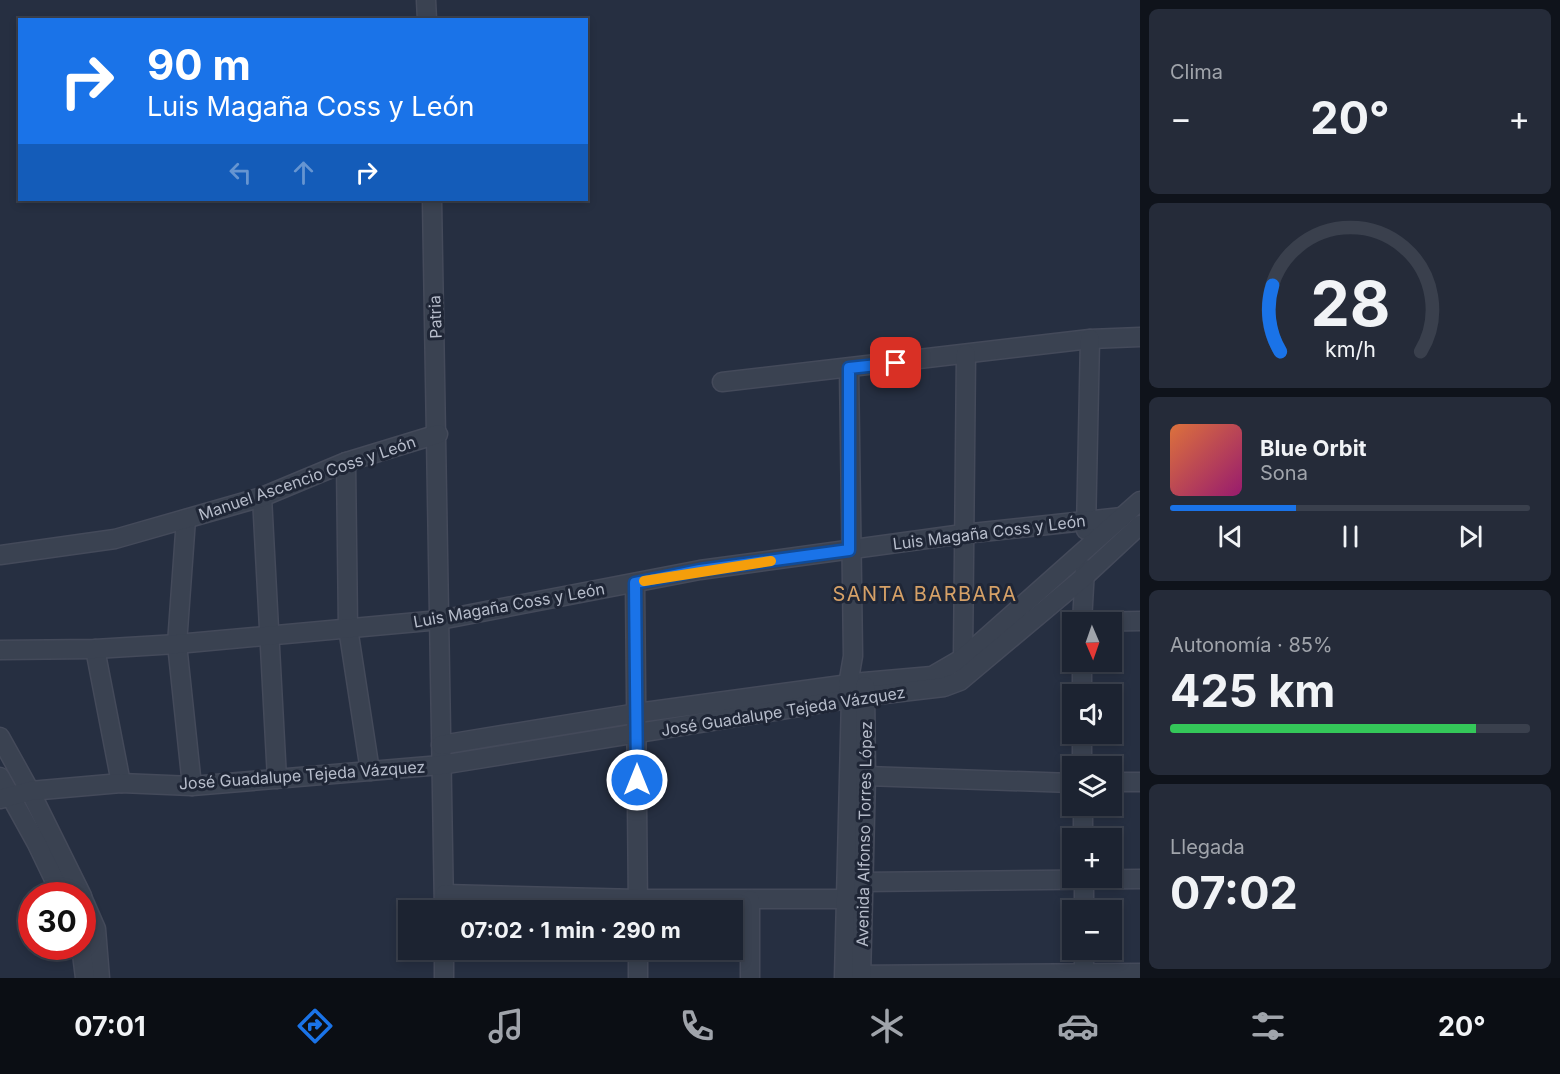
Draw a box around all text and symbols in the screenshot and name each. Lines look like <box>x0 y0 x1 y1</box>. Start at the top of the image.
text: 90 m <box>147 39 251 90</box>
icon: right <box>48 42 126 120</box>
text: Clima <box>1170 60 1223 84</box>
text: Luis Magaña Coss y León <box>147 90 475 123</box>
text: 20° <box>1310 90 1390 145</box>
text: − <box>1170 98 1192 138</box>
text: + <box>1508 98 1530 138</box>
icon: left <box>224 156 257 189</box>
icon: ahead <box>287 156 320 189</box>
icon: right <box>350 156 383 189</box>
text: 28 <box>1310 266 1390 341</box>
street label: Patria <box>424 295 446 339</box>
pin <box>870 337 921 388</box>
text: km/h <box>1325 337 1375 363</box>
icon: arrive <box>879 346 912 379</box>
street label: Manuel Ascencio Coss y León <box>196 431 418 525</box>
text: Blue Orbit <box>1260 435 1367 461</box>
text: Sona <box>1260 461 1308 485</box>
street label: Luis Magaña Coss y León <box>891 510 1087 554</box>
icon: previous <box>1214 520 1247 553</box>
icon: pause <box>1334 520 1367 553</box>
icon: next <box>1454 520 1487 553</box>
street label: Luis Magaña Coss y León <box>412 578 606 632</box>
district label: SANTA BARBARA <box>832 582 1018 606</box>
north arrow <box>1062 612 1122 672</box>
map controls <box>1062 612 1122 960</box>
text: Autonomía · 85% <box>1170 633 1333 657</box>
text: 425 km <box>1170 663 1335 718</box>
street label: José Guadalupe Tejeda Vázquez <box>659 682 907 740</box>
button: sound <box>1062 684 1122 744</box>
street label: Avenida Alfonso Torres López <box>852 721 876 947</box>
position arrow <box>605 748 669 812</box>
street label: José Guadalupe Tejeda Vázquez <box>178 756 426 794</box>
button: layers <box>1062 756 1122 816</box>
button: + <box>1062 828 1122 888</box>
text: Llegada <box>1170 835 1245 859</box>
text: 07:02 <box>1170 865 1298 920</box>
speed limit sign: 30 <box>18 882 96 960</box>
button: − <box>1062 900 1122 960</box>
text: 07:02 · 1 min · 290 m <box>460 917 681 943</box>
icon: directions <box>294 1005 336 1047</box>
icon: music <box>485 1005 527 1047</box>
icon: phone <box>676 1005 718 1047</box>
icon: climate <box>866 1005 908 1047</box>
icon: car <box>1057 1005 1099 1047</box>
icon: filters <box>1247 1005 1289 1047</box>
text: 07:01 <box>74 1010 146 1043</box>
text: 20° <box>1438 1010 1486 1043</box>

